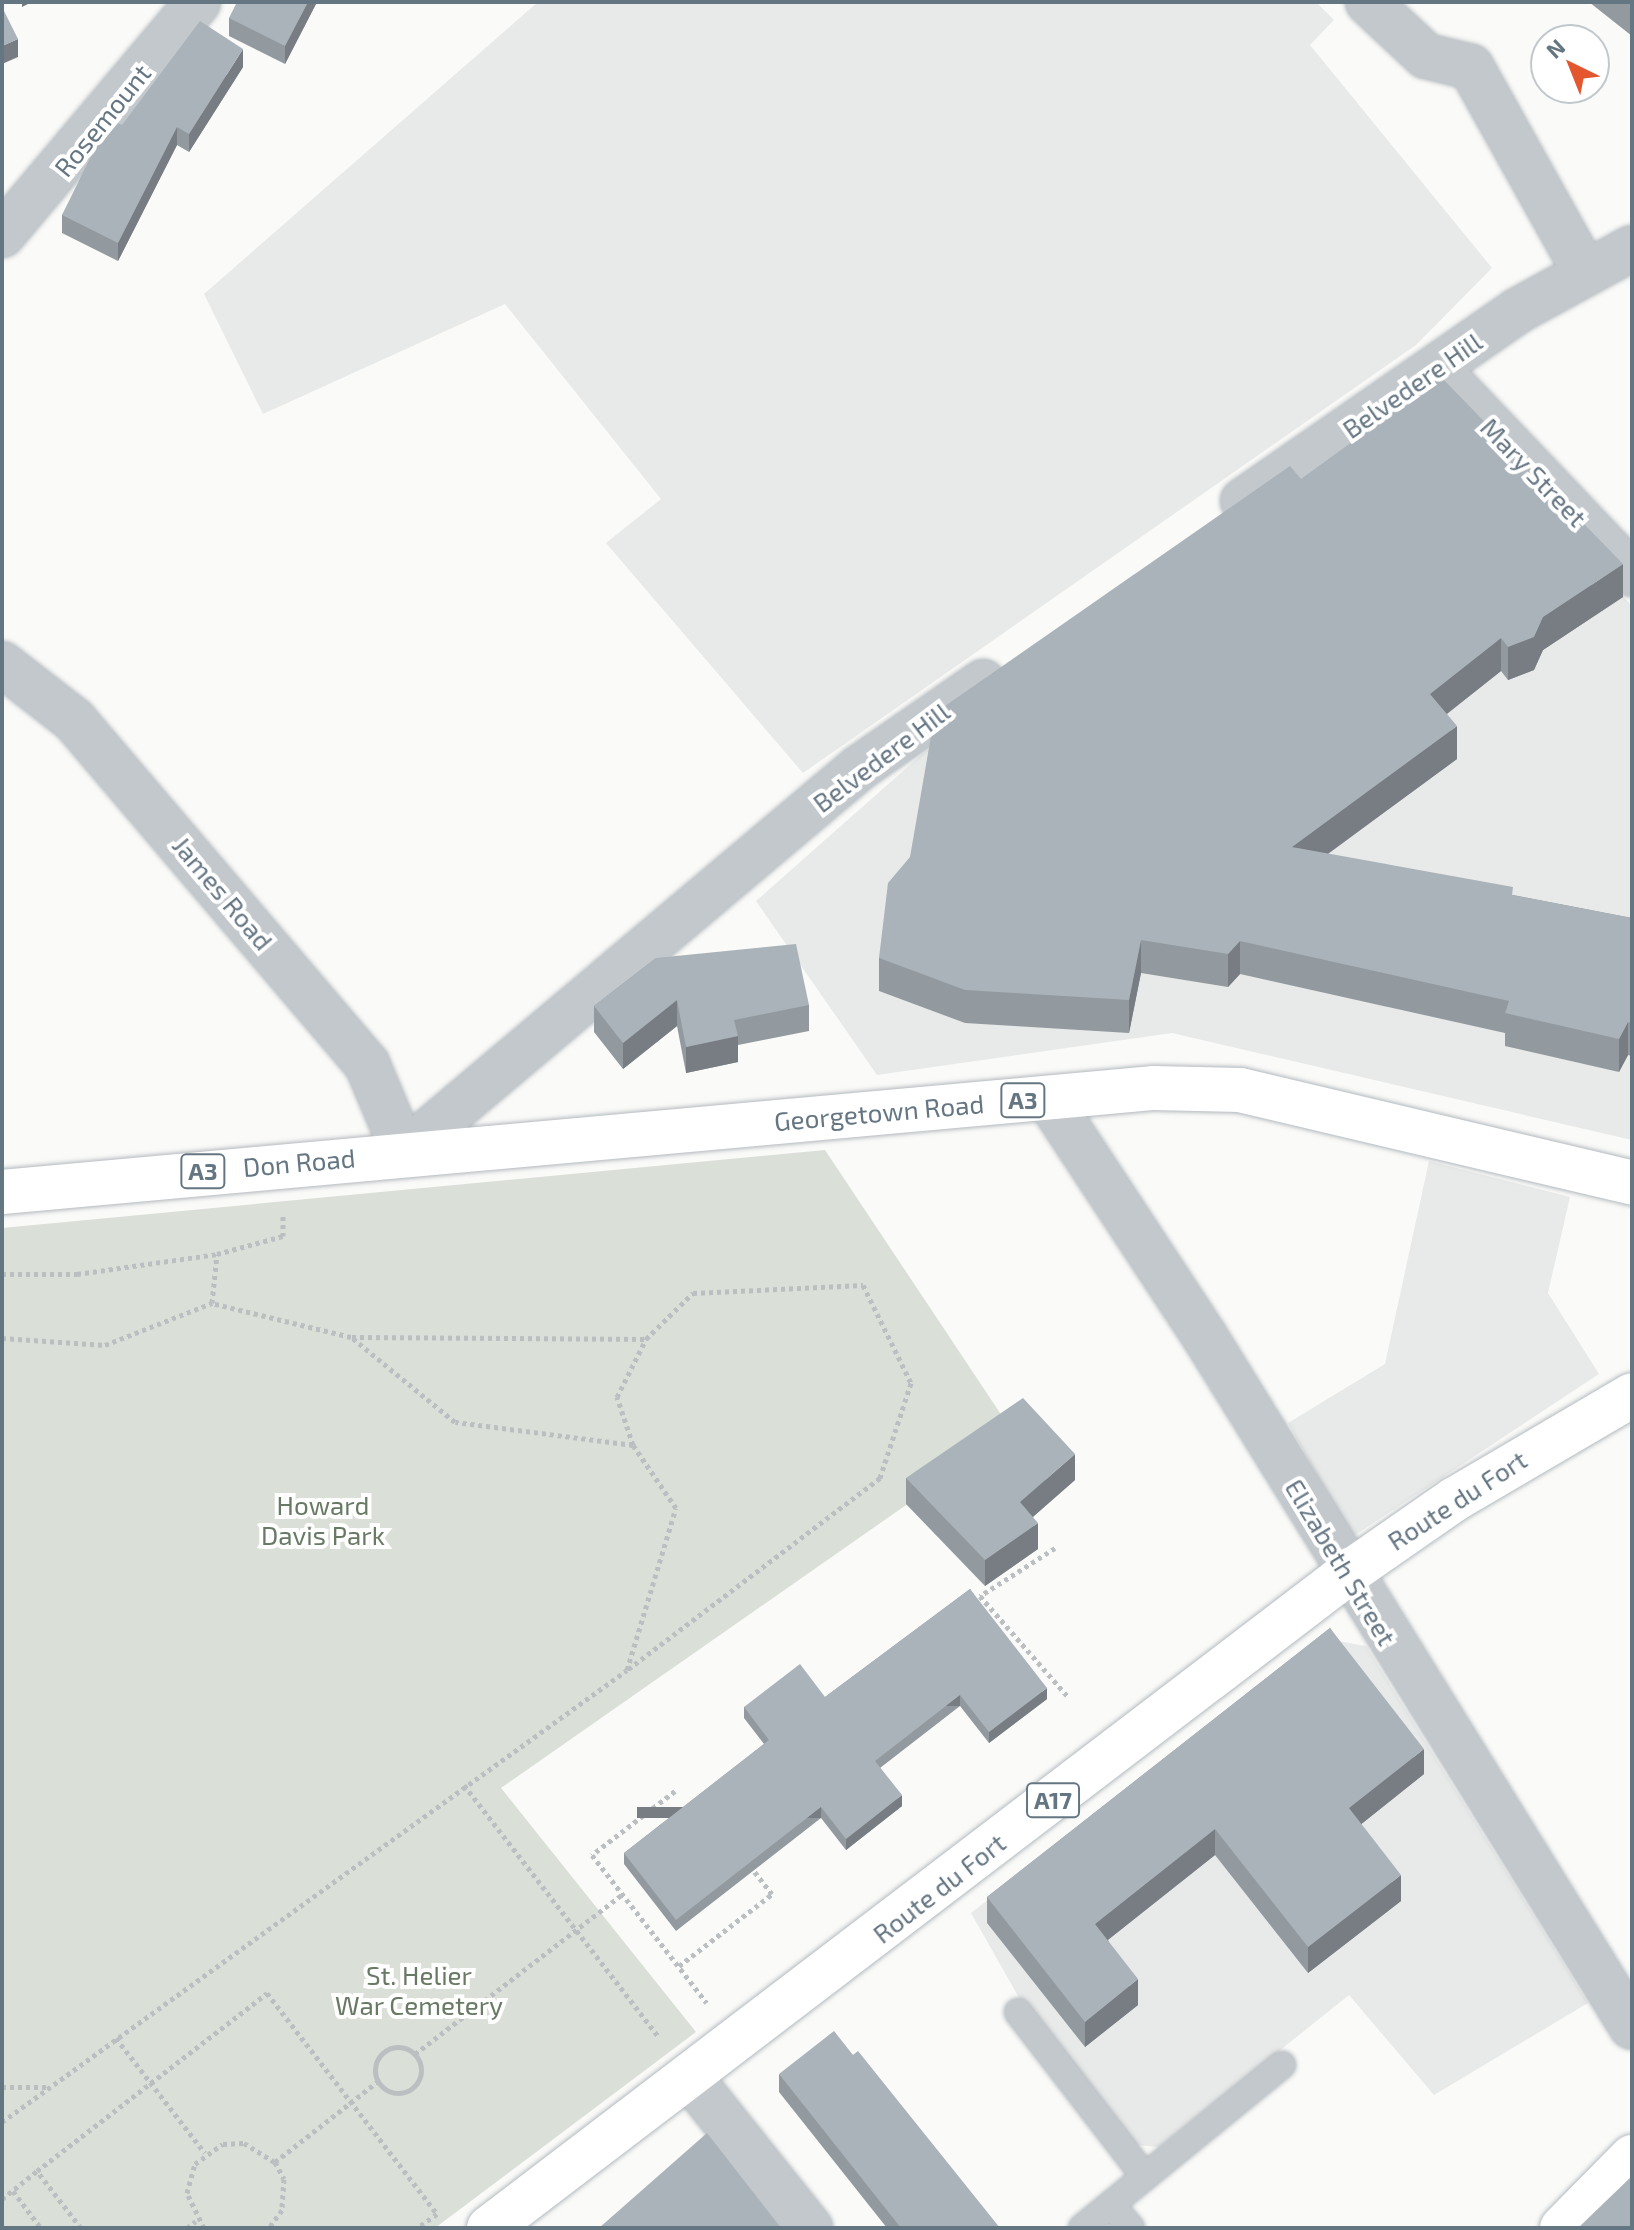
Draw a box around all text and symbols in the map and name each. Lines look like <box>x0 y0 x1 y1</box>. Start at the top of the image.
north arrow <box>1530 24 1610 104</box>
text: N <box>1540 33 1570 63</box>
street label: Rosemount <box>47 58 157 182</box>
street label: Belvedere Hill <box>1336 326 1488 444</box>
street label: Mary Street <box>1474 411 1594 533</box>
street label: Belvedere Hill <box>807 696 955 818</box>
street label: James Road <box>166 830 280 956</box>
road number: A3 <box>999 1080 1047 1120</box>
street label: Georgetown Road <box>773 1087 985 1137</box>
street label: Don Road <box>241 1142 357 1182</box>
road number: A3 <box>179 1151 227 1191</box>
street label: Route du Fort <box>1382 1444 1532 1556</box>
street label: Elizabeth Street <box>1279 1473 1403 1651</box>
park label: Howard Davis Park <box>261 1489 385 1550</box>
road number: A17 <box>1025 1780 1081 1820</box>
street label: Route du Fort <box>867 1827 1011 1949</box>
park label: St. Helier War Cemetery <box>335 1959 503 2020</box>

